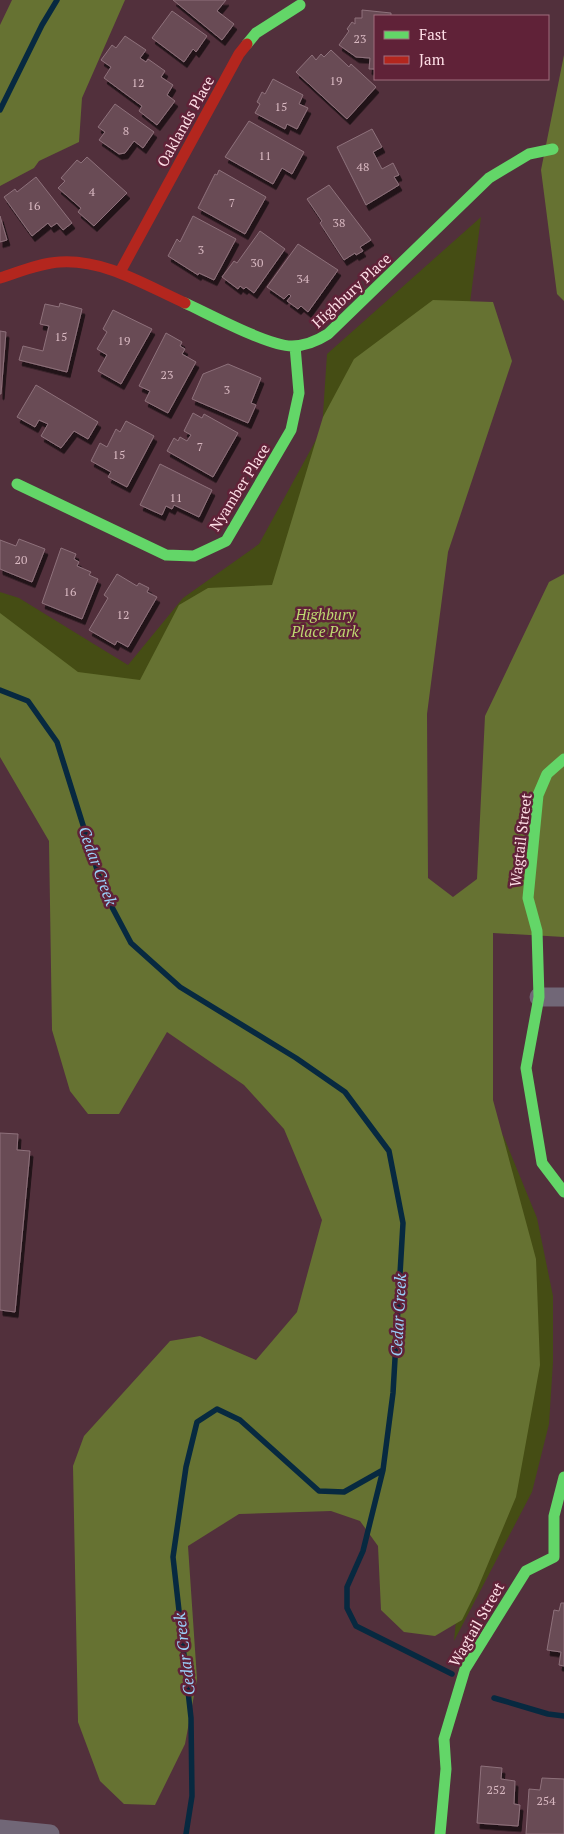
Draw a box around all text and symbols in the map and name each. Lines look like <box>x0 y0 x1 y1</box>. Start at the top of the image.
legend <box>374 15 549 80</box>
text: Fast <box>419 24 447 44</box>
house number: 23 <box>354 31 366 46</box>
text: Jam <box>419 49 445 69</box>
street label: Oaklands Place <box>152 72 218 170</box>
house number: 19 <box>330 73 342 88</box>
house number: 12 <box>132 75 144 90</box>
house number: 15 <box>275 99 287 114</box>
house number: 8 <box>123 123 129 138</box>
house number: 11 <box>259 148 271 163</box>
house number: 48 <box>357 159 369 174</box>
house number: 4 <box>89 184 96 199</box>
house number: 7 <box>229 195 235 210</box>
house number: 16 <box>28 198 41 213</box>
house number: 38 <box>333 215 345 230</box>
house number: 3 <box>198 242 204 257</box>
street label: Highbury Place <box>307 248 395 332</box>
house number: 30 <box>251 255 263 270</box>
house number: 34 <box>297 271 310 286</box>
house number: 15 <box>55 329 67 344</box>
house number: 19 <box>118 333 130 348</box>
house number: 23 <box>161 367 173 382</box>
house number: 3 <box>224 382 230 397</box>
house number: 7 <box>197 439 203 454</box>
street label: Nyamber Place <box>204 440 274 534</box>
house number: 15 <box>113 447 125 462</box>
house number: 11 <box>170 490 182 505</box>
house number: 20 <box>15 552 27 567</box>
house number: 16 <box>64 584 77 599</box>
park label: Highbury Place Park <box>290 604 359 641</box>
house number: 12 <box>117 607 129 622</box>
street label: Wagtail Street <box>504 792 536 888</box>
water label: Cedar Creek <box>73 823 123 909</box>
water label: Cedar Creek <box>385 1273 411 1357</box>
street label: Wagtail Street <box>444 1578 508 1670</box>
water label: Cedar Creek <box>168 1611 200 1696</box>
house number: 252 <box>486 1782 506 1797</box>
house number: 254 <box>536 1793 556 1808</box>

